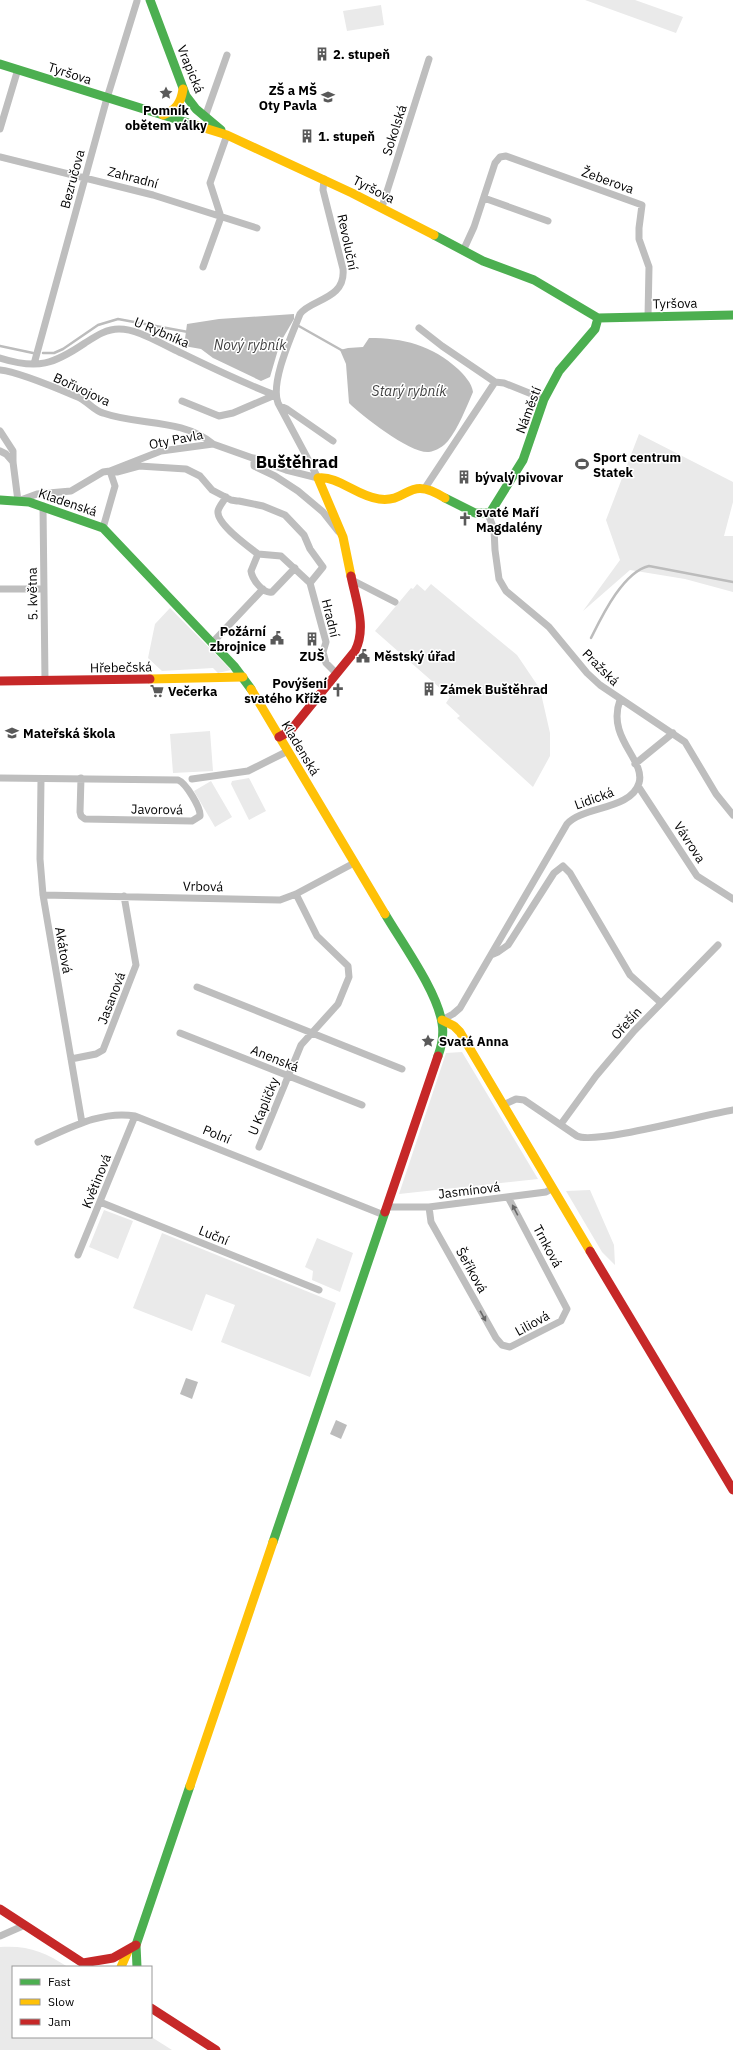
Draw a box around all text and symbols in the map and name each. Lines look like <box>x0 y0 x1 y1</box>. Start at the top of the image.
street label: Vrapická <box>173 43 208 96</box>
building icon: 2. stupeň <box>314 46 330 62</box>
place label: 2. stupeň <box>333 46 390 63</box>
street label: Tyršova <box>46 58 94 89</box>
place label: ZŠ a MŠ Oty Pavla <box>259 82 317 114</box>
place icon: Pomník obětem války <box>158 85 174 101</box>
school or university icon: ZŠ a MŠ Oty Pavla <box>320 89 336 105</box>
place label: Pomník obětem války <box>125 102 207 134</box>
street label: Sokolská <box>378 103 411 158</box>
building icon: 1. stupeň <box>299 128 315 144</box>
place label: 1. stupeň <box>318 128 375 145</box>
street label: Bezručova <box>56 148 89 211</box>
street label: Zahradní <box>106 163 161 193</box>
street label: Žeberova <box>579 163 636 198</box>
street label: Tyršova <box>350 172 398 207</box>
street label: Revoluční <box>333 213 362 272</box>
street label: Tyršova <box>652 295 698 312</box>
street label: U Rybníka <box>132 313 192 352</box>
water label: Nový rybník <box>214 336 287 354</box>
street label: Bořivojova <box>51 369 113 410</box>
water label: Starý rybník <box>372 382 447 400</box>
street label: Náměstí <box>512 384 545 436</box>
street label: Oty Pavla <box>148 426 205 453</box>
place label: Sport centrum Statek <box>593 449 681 481</box>
district label: Buštěhrad <box>256 451 338 473</box>
sports icon: Sport centrum Statek <box>574 456 590 472</box>
building icon: bývalý pivovar <box>456 469 472 485</box>
place label: bývalý pivovar <box>475 469 563 486</box>
street label: Kladenská <box>36 485 99 520</box>
place label: svaté Maří Magdalény <box>476 504 542 536</box>
church icon: svaté Maří Magdalény <box>457 511 473 527</box>
street label: 5. května <box>24 567 41 621</box>
street label: Hradní <box>318 597 344 640</box>
place label: Požární zbrojnice <box>210 623 266 655</box>
public building icon: Požární zbrojnice <box>269 630 285 646</box>
building icon: ZUŠ <box>304 631 320 647</box>
street label: Pražská <box>579 645 623 689</box>
place label: ZUŠ <box>299 648 325 665</box>
public building icon: Městský úřad <box>355 648 371 664</box>
place label: Městský úřad <box>374 648 456 665</box>
street label: Hřebečská <box>90 658 152 677</box>
place label: Povýšení svatého Kříže <box>244 675 327 707</box>
building icon: Zámek Buštěhrad <box>421 681 437 697</box>
place label: Zámek Buštěhrad <box>440 681 548 698</box>
church icon: Povýšení svatého Kříže <box>330 682 346 698</box>
supermarket icon: Večerka <box>149 683 165 699</box>
place label: Večerka <box>168 683 217 700</box>
street label: Kladenská <box>278 718 324 779</box>
school or university icon: Mateřská škola <box>4 725 20 741</box>
place label: Mateřská škola <box>23 725 115 742</box>
street label: Lidická <box>572 783 616 813</box>
street label: Javorová <box>131 801 183 818</box>
street label: Vávrova <box>670 818 709 866</box>
street label: Vrbová <box>183 878 223 895</box>
street label: Akátová <box>51 925 76 975</box>
street label: Jasanová <box>94 970 129 1027</box>
street label: Ořešín <box>607 1004 645 1043</box>
place icon: Svatá Anna <box>420 1033 436 1049</box>
place label: Svatá Anna <box>439 1033 509 1050</box>
street label: Anenská <box>248 1041 301 1076</box>
street label: U Kapličky <box>244 1074 283 1138</box>
street label: Polní <box>200 1121 234 1148</box>
street label: Květinová <box>78 1151 115 1211</box>
street label: Jasmínová <box>437 1178 501 1203</box>
one-way arrow <box>511 1204 518 1215</box>
street label: Luční <box>196 1222 232 1249</box>
street label: Trnková <box>529 1222 566 1271</box>
street label: Šeříková <box>452 1244 491 1296</box>
street label: Liliová <box>512 1307 553 1340</box>
one-way arrow <box>480 1310 487 1322</box>
legend <box>12 1966 152 2038</box>
text: Fast <box>48 1974 71 1989</box>
text: Slow <box>48 1994 74 2009</box>
text: Jam <box>48 2014 71 2029</box>

